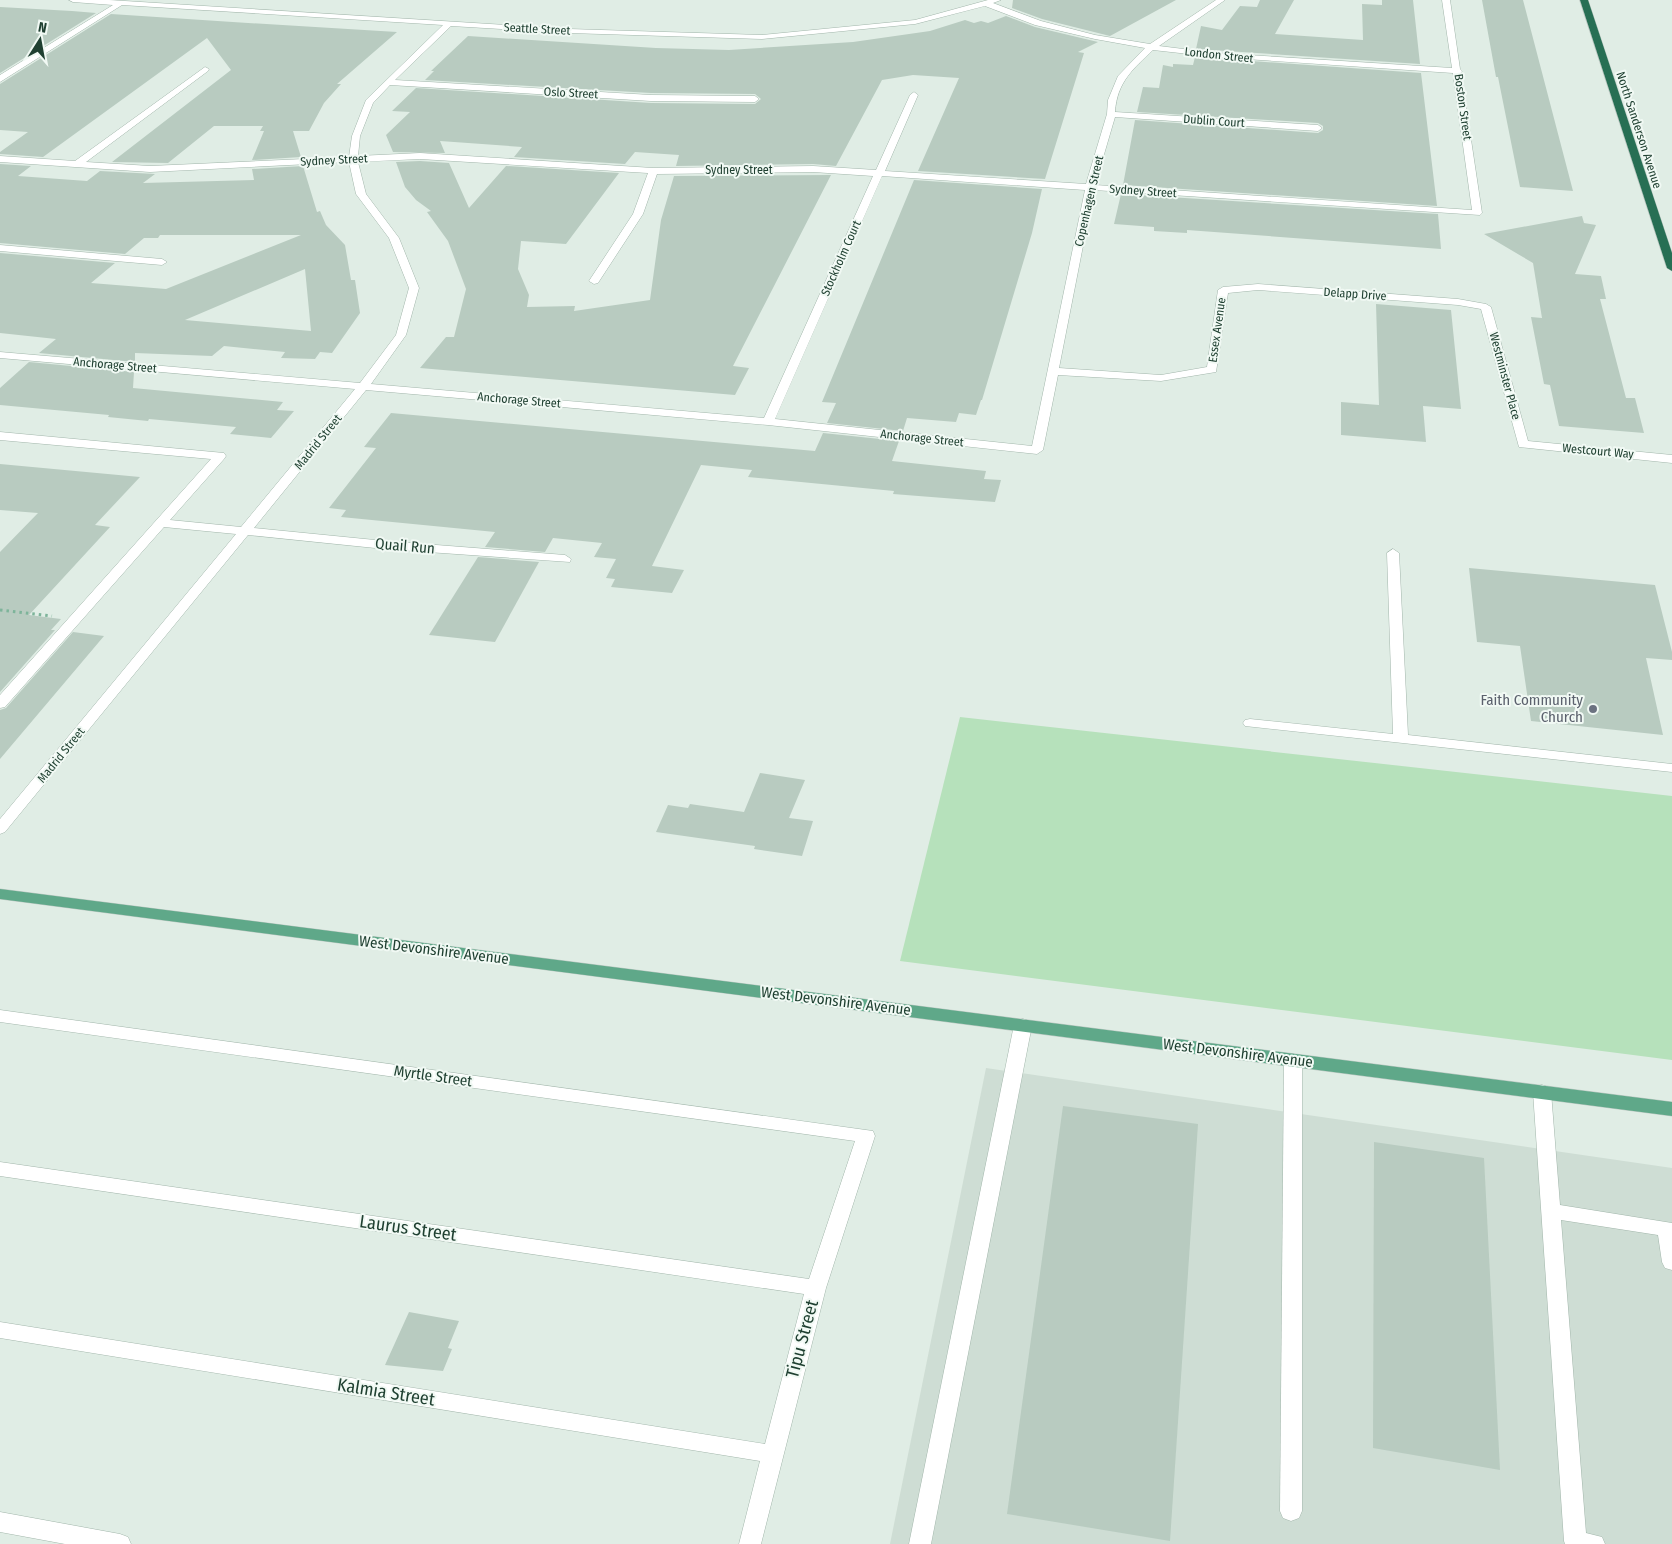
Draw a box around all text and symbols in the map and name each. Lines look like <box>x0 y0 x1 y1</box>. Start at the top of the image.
north arrow <box>15 15 65 65</box>
text: N <box>37 19 48 37</box>
street label: Seattle Street <box>503 20 571 38</box>
street label: London Street <box>1184 44 1254 66</box>
street label: North Sanderson Avenue <box>1613 70 1665 190</box>
street label: Boston Street <box>1451 73 1475 141</box>
street label: Oslo Street <box>543 85 599 101</box>
street label: Dublin Court <box>1183 112 1245 130</box>
street label: Sydney Street <box>300 151 368 169</box>
street label: Copenhagen Street <box>1072 154 1106 248</box>
street label: Sydney Street <box>705 163 773 177</box>
street label: Sydney Street <box>1109 182 1177 200</box>
street label: Stockholm Court <box>818 218 864 298</box>
street label: Delapp Drive <box>1323 285 1387 303</box>
street label: Essex Avenue <box>1205 296 1229 363</box>
street label: Westminster Place <box>1487 331 1523 421</box>
street label: Anchorage Street <box>73 354 157 376</box>
street label: Anchorage Street <box>477 389 561 411</box>
street label: Madrid Street <box>292 412 345 472</box>
street label: Anchorage Street <box>880 427 964 449</box>
street label: Westcourt Way <box>1562 441 1635 461</box>
street label: Quail Run <box>374 534 436 558</box>
place label: Faith Community Church <box>1481 691 1583 726</box>
marker: Faith Community Church <box>1587 703 1599 715</box>
street label: Madrid Street <box>35 725 88 785</box>
street label: West Devonshire Avenue <box>358 932 510 968</box>
street label: West Devonshire Avenue <box>760 983 912 1019</box>
street label: West Devonshire Avenue <box>1162 1035 1314 1071</box>
street label: Myrtle Street <box>393 1062 473 1090</box>
street label: Laurus Street <box>358 1210 458 1246</box>
street label: Tipu Street <box>781 1297 823 1381</box>
street label: Kalmia Street <box>336 1373 436 1411</box>

